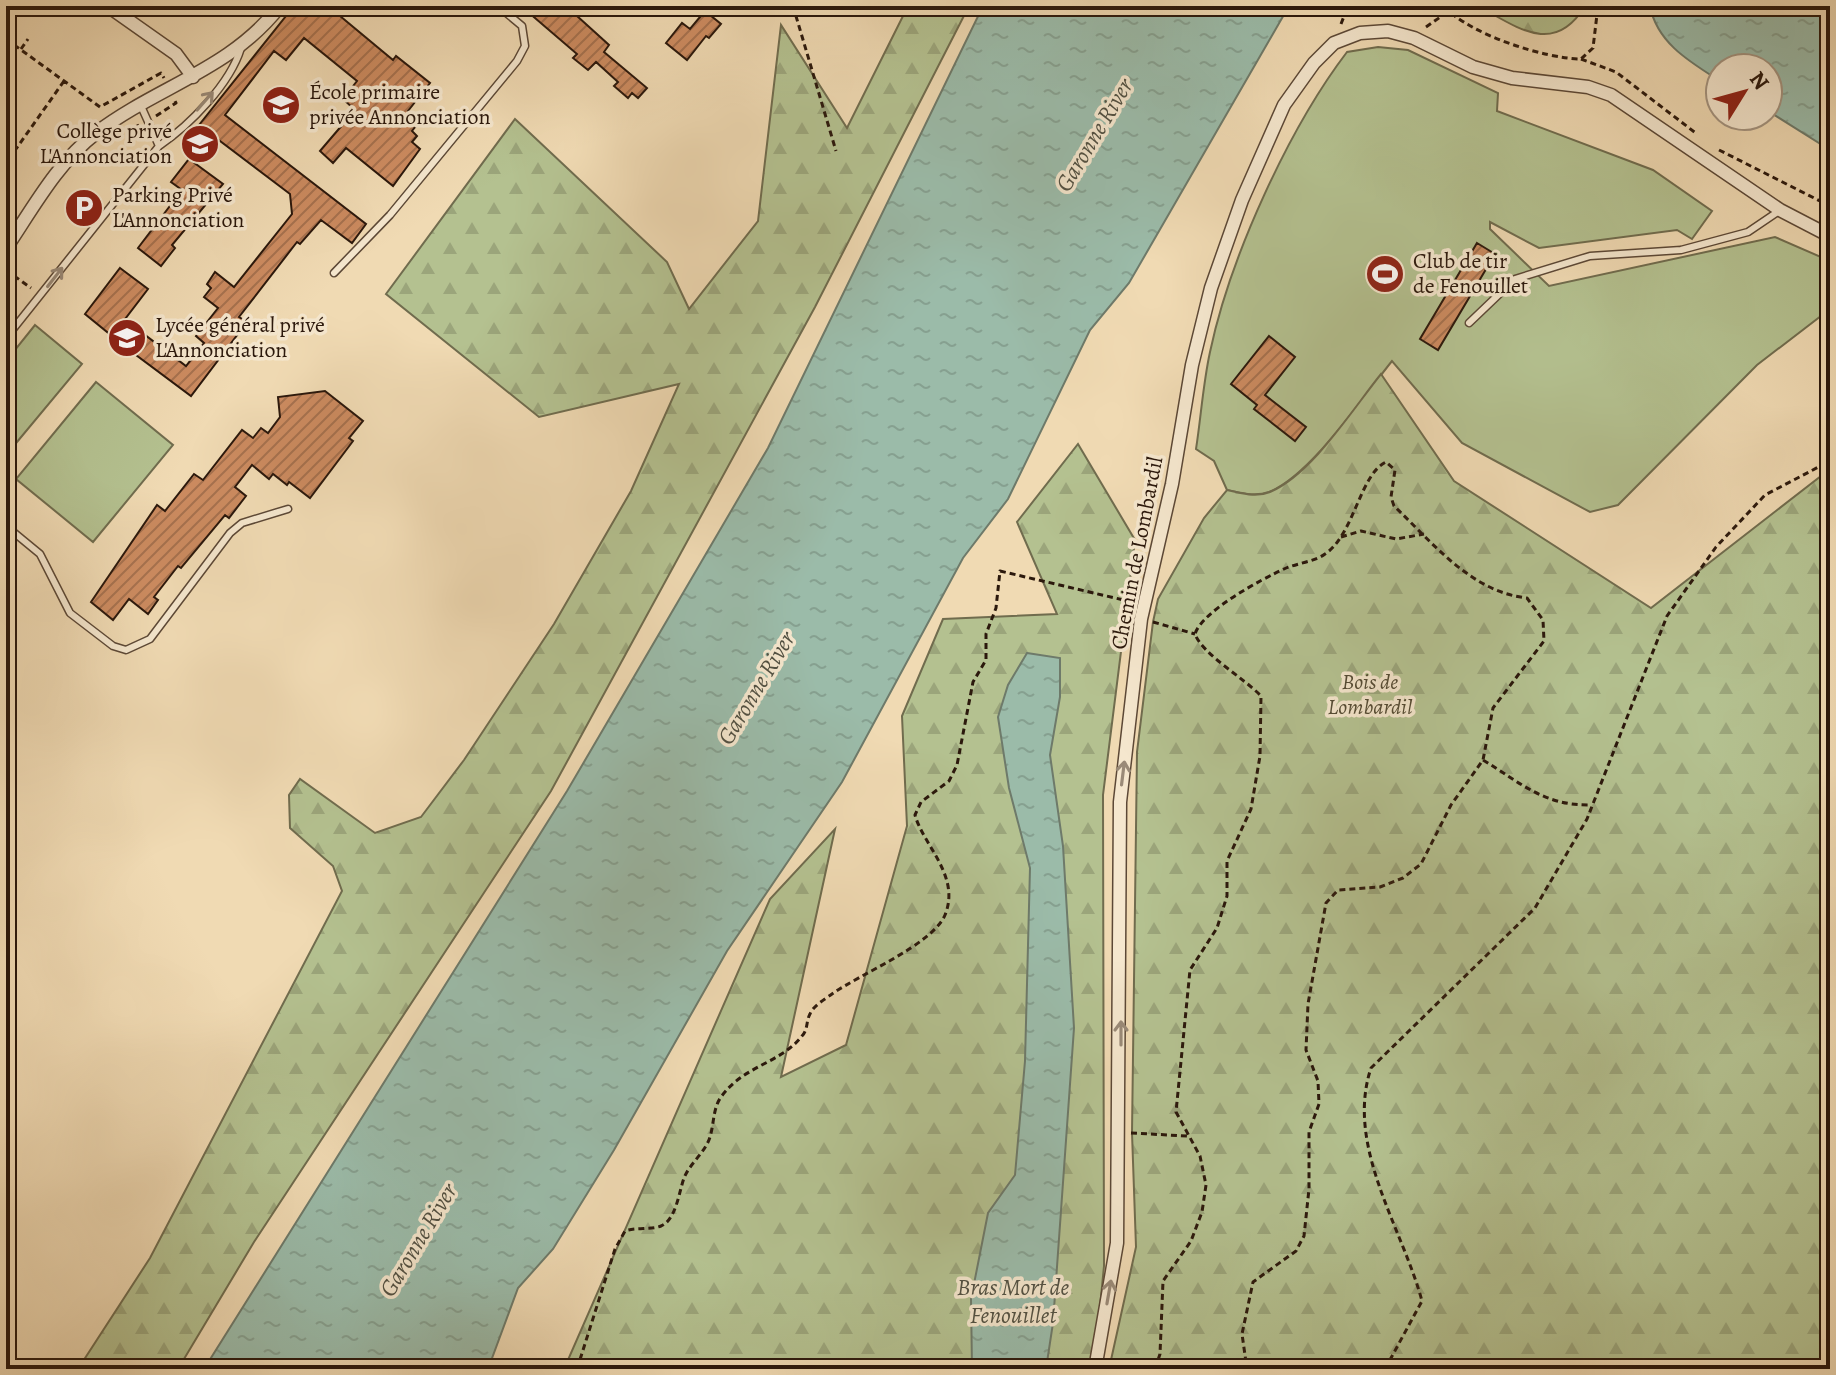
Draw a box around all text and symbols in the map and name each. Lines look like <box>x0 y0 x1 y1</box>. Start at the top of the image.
north arrow <box>1704 52 1784 132</box>
text: N <box>1742 65 1776 96</box>
water label: Garonne River <box>1048 72 1141 198</box>
place label: École primaire privée Annonciation <box>309 77 491 132</box>
school or university icon: École primaire privée Annonciation <box>260 84 302 126</box>
one-way arrow <box>196 91 214 111</box>
place label: Collège privé L'Annonciation <box>40 116 172 171</box>
school or university icon: Collège privé L'Annonciation <box>179 123 221 165</box>
place label: Parking Privé L'Annonciation <box>112 180 244 235</box>
parking icon: Parking Privé L'Annonciation <box>63 187 105 229</box>
place label: Club de tir de Fenouillet <box>1413 246 1528 301</box>
sports icon: Club de tir de Fenouillet <box>1364 253 1406 295</box>
one-way arrow <box>47 267 64 288</box>
place label: Lycée général privé L'Annonciation <box>155 310 325 365</box>
school or university icon: Lycée général privé L'Annonciation <box>106 317 148 359</box>
street label: Chemin de Lombardil <box>1104 454 1170 652</box>
water label: Garonne River <box>710 625 803 751</box>
park label: Bois de Lombardil <box>1328 667 1413 722</box>
one-way arrow <box>1116 760 1131 787</box>
one-way arrow <box>1113 1020 1129 1047</box>
water label: Garonne River <box>372 1177 465 1303</box>
water label: Bras Mort de Fenouillet <box>957 1271 1070 1331</box>
one-way arrow <box>1102 1280 1117 1305</box>

